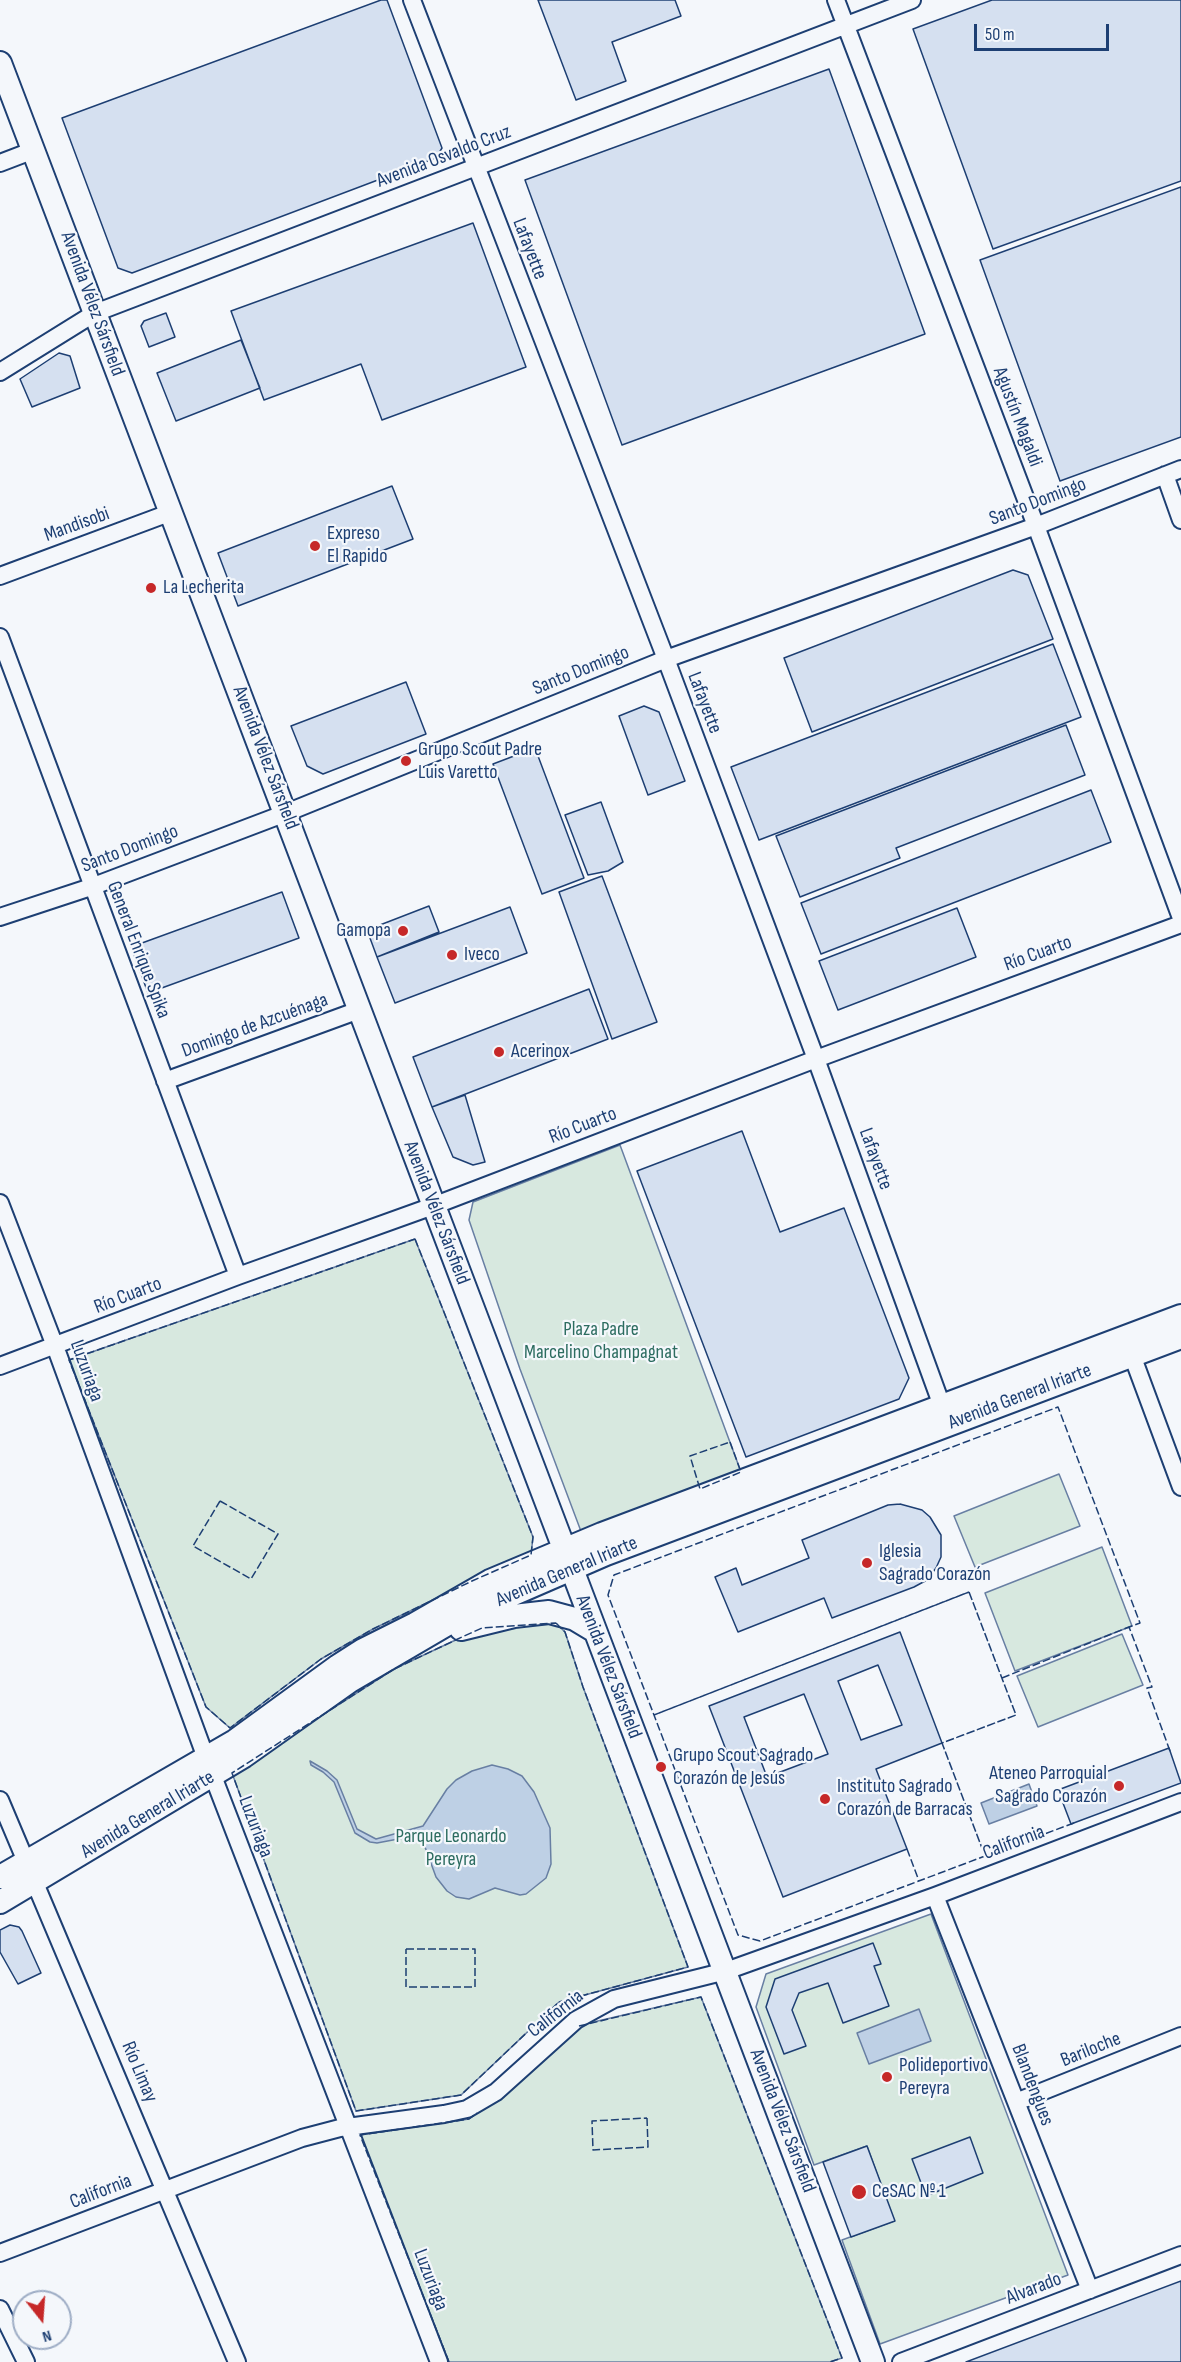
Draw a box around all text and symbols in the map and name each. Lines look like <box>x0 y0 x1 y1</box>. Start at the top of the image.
scale bar <box>977 12 1112 50</box>
text: 50 m <box>985 24 1015 45</box>
street label: Avenida Osvaldo Cruz <box>373 120 515 194</box>
street label: Lafayette <box>506 215 552 283</box>
street label: Avenida Vélez Sársfield <box>55 229 129 379</box>
street label: Agustín Magaldi <box>987 364 1047 470</box>
street label: Santo Domingo <box>986 473 1090 531</box>
street label: Mandisobi <box>41 502 113 548</box>
place label: Expreso El Rapido <box>327 522 387 569</box>
marker: Expreso El Rapido <box>308 539 322 553</box>
place label: La Lecherita <box>163 576 244 600</box>
marker: La Lecherita <box>144 581 158 595</box>
street label: Santo Domingo <box>529 641 633 701</box>
street label: Lafayette <box>681 669 727 737</box>
street label: Avenida Vélez Sársfield <box>227 683 303 833</box>
place label: Grupo Scout Padre Luis Varetto <box>418 738 542 785</box>
marker: Grupo Scout Padre Luis Varetto <box>399 754 413 768</box>
street label: Santo Domingo <box>78 820 182 878</box>
street label: General Enrique Spika <box>101 878 175 1022</box>
place label: Gamopa <box>336 919 391 943</box>
marker: Gamopa <box>396 924 410 938</box>
street label: Río Cuarto <box>1001 931 1075 977</box>
place label: Iveco <box>464 943 500 967</box>
marker: Iveco <box>445 948 459 962</box>
street label: Domingo de Azcuénaga <box>179 988 331 1064</box>
place label: Acerinox <box>511 1040 569 1064</box>
marker: Acerinox <box>492 1045 506 1059</box>
street label: Río Cuarto <box>546 1102 620 1150</box>
street label: Lafayette <box>853 1125 897 1193</box>
street label: Avenida Vélez Sársfield <box>398 1138 474 1288</box>
street label: Río Cuarto <box>91 1272 165 1320</box>
park label: Plaza Padre Marcelino Champagnat <box>524 1318 678 1365</box>
street label: Luzuriaga <box>64 1337 108 1405</box>
street label: Avenida General Iriarte <box>945 1359 1095 1435</box>
street label: Avenida General Iriarte <box>493 1531 641 1613</box>
place label: Iglesia Sagrado Corazón <box>879 1540 991 1587</box>
marker: Iglesia Sagrado Corazón <box>860 1556 874 1570</box>
street label: Avenida Vélez Sársfield <box>570 1592 646 1742</box>
place label: Grupo Scout Sagrado Corazón de Jesús <box>673 1744 813 1791</box>
marker: Grupo Scout Sagrado Corazón de Jesús <box>654 1760 668 1774</box>
place label: Ateneo Parroquial Sagrado Corazón <box>989 1762 1107 1809</box>
street label: Avenida General Iriarte <box>77 1766 219 1864</box>
place label: Instituto Sagrado Corazón de Barracas <box>837 1775 973 1822</box>
marker: Ateneo Parroquial Sagrado Corazón <box>1112 1779 1126 1793</box>
marker: Instituto Sagrado Corazón de Barracas <box>818 1792 832 1806</box>
street label: Luzuriaga <box>232 1793 278 1861</box>
street label: California <box>980 1820 1048 1866</box>
park label: Parque Leonardo Pereyra <box>395 1825 507 1872</box>
street label: California <box>523 1985 589 2043</box>
street label: Bariloche <box>1057 2027 1125 2073</box>
street label: Río Limay <box>116 2038 162 2106</box>
street label: Blandengues <box>1005 2041 1059 2129</box>
street label: Avenida Vélez Sársfield <box>744 2046 820 2196</box>
place label: Polideportivo Pereyra <box>899 2054 988 2101</box>
marker: Polideportivo Pereyra <box>880 2070 894 2084</box>
street label: California <box>67 2169 135 2215</box>
place label: CeSAC Nº 1 <box>872 2180 946 2204</box>
marker: CeSAC Nº 1 <box>850 2183 868 2201</box>
street label: Luzuriaga <box>407 2246 453 2314</box>
street label: Alvarado <box>1003 2268 1065 2310</box>
north arrow <box>12 2290 72 2350</box>
text: N <box>40 2325 54 2346</box>

